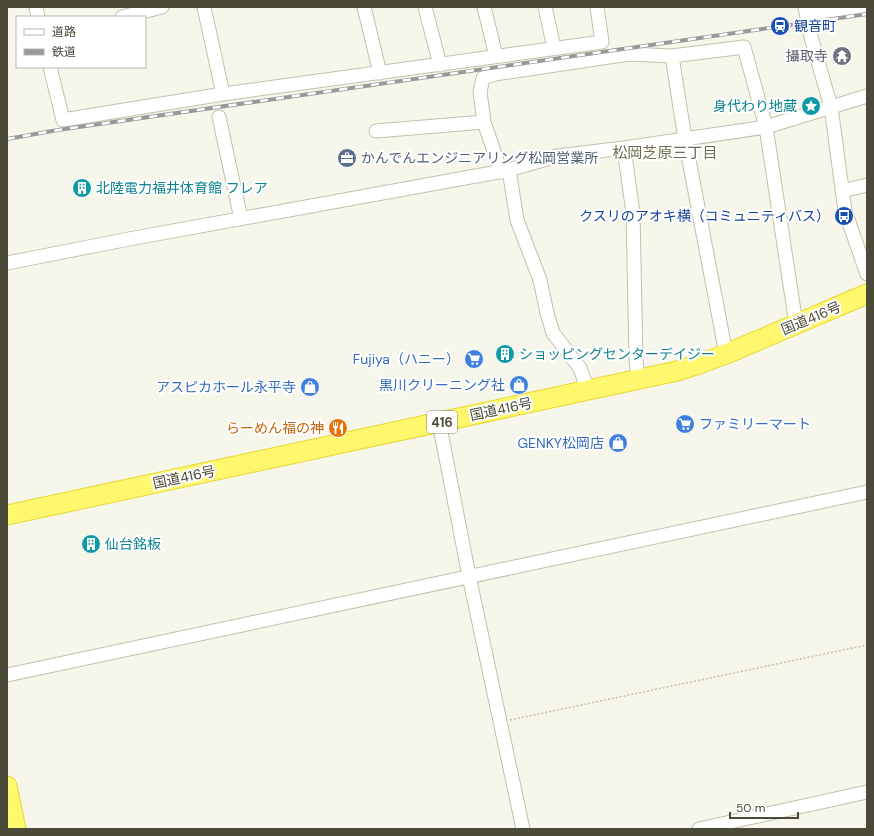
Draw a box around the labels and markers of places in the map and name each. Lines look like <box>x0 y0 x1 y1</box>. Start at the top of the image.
station icon: 観音町 <box>769 15 791 37</box>
place label: 観音町 <box>794 17 836 35</box>
temple icon: 攝取寺 <box>831 45 853 67</box>
place label: 攝取寺 <box>786 47 828 65</box>
place icon: 身代わり地蔵 <box>800 95 822 117</box>
place label: 身代わり地蔵 <box>713 97 797 115</box>
office icon: かんでんエンジニアリング松岡営業所 <box>336 147 358 169</box>
place label: かんでんエンジニアリング松岡営業所 <box>361 149 598 167</box>
building icon: 北陸電力福井体育館 フレア <box>71 177 93 199</box>
place label: 北陸電力福井体育館 フレア <box>96 179 268 197</box>
bus stop icon: クスリのアオキ横（コミュニティバス） <box>833 205 855 227</box>
place label: クスリのアオキ横（コミュニティバス） <box>579 207 830 225</box>
building icon: ショッピングセンターデイジー <box>494 343 516 365</box>
place label: ショッピングセンターデイジー <box>519 345 715 363</box>
supermarket icon: Fujiya（ハニー） <box>463 348 485 370</box>
place label: Fujiya（ハニー） <box>353 350 460 368</box>
shop icon: 黒川クリーニング社 <box>508 374 530 396</box>
shop icon: アスピカホール永平寺 <box>299 376 321 398</box>
place label: 黒川クリーニング社 <box>379 376 505 394</box>
place label: アスピカホール永平寺 <box>156 378 296 396</box>
supermarket icon: ファミリーマート <box>674 413 696 435</box>
place label: ファミリーマート <box>699 415 811 433</box>
restaurant icon: らーめん福の神 <box>327 417 349 439</box>
place label: らーめん福の神 <box>226 419 324 437</box>
shop icon: GENKY松岡店 <box>607 432 629 454</box>
place label: GENKY松岡店 <box>518 434 604 452</box>
building icon: 仙台銘板 <box>80 533 102 555</box>
place label: 仙台銘板 <box>105 535 161 553</box>

